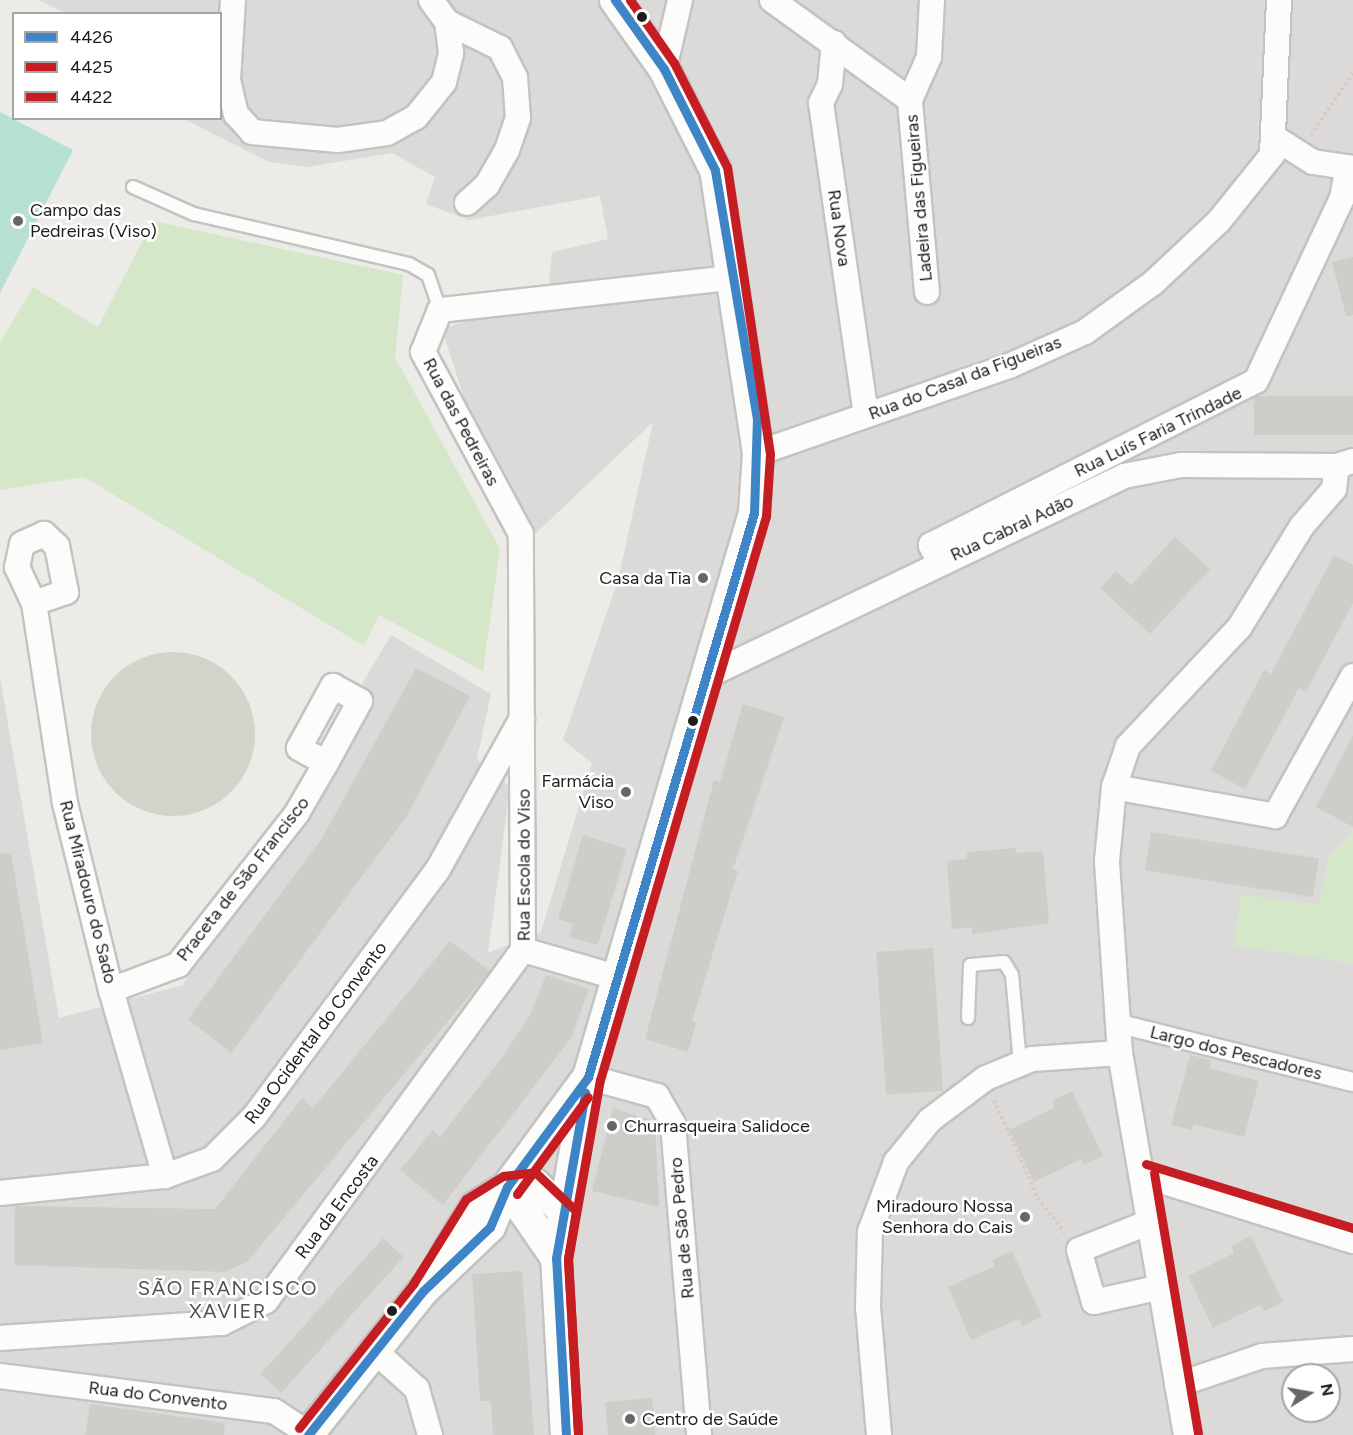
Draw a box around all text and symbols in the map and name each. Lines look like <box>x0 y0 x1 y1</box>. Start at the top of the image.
unlabelled marker <box>636 11 648 23</box>
legend <box>12 12 222 120</box>
text: 4426 <box>70 26 113 48</box>
text: 4425 <box>70 56 113 78</box>
text: 4422 <box>70 86 112 108</box>
street label: Ladeira das Figueiras <box>901 114 937 282</box>
street label: Rua Nova <box>823 188 855 268</box>
place label: Campo das Pedreiras (Viso) <box>30 200 157 242</box>
marker: Campo das Pedreiras (Viso) <box>11 214 25 228</box>
street label: Rua do Casal da Figueiras <box>865 331 1065 425</box>
street label: Rua das Pedreiras <box>418 354 504 490</box>
street label: Rua Luís Faria Trindade <box>1071 382 1245 482</box>
street label: Rua Cabral Adão <box>947 490 1077 566</box>
place label: Casa da Tia <box>599 567 691 589</box>
marker: Casa da Tia <box>696 571 710 585</box>
unlabelled marker <box>687 715 699 727</box>
place label: Farmácia Viso <box>541 771 614 814</box>
marker: Farmácia Viso <box>619 785 633 799</box>
street label: Rua Escola do Viso <box>513 789 535 941</box>
street label: Praceta de São Francisco <box>172 792 314 966</box>
street label: Rua Miradouro do Sado <box>55 798 121 986</box>
street label: Rua Ocidental do Convento <box>240 938 392 1128</box>
street label: Largo dos Pescadores <box>1148 1021 1324 1085</box>
place label: Churrasqueira Salidoce <box>624 1115 810 1137</box>
marker: Churrasqueira Salidoce <box>605 1119 619 1133</box>
street label: Rua da Encosta <box>291 1151 383 1263</box>
street label: Rua de São Pedro <box>665 1156 699 1300</box>
place label: Miradouro Nossa Senhora do Cais <box>876 1196 1013 1238</box>
marker: Miradouro Nossa Senhora do Cais <box>1018 1210 1032 1224</box>
district label: SÃO FRANCISCO XAVIER <box>138 1277 318 1324</box>
unlabelled marker <box>386 1305 398 1317</box>
north arrow <box>1281 1363 1341 1423</box>
street label: Rua do Convento <box>87 1377 229 1415</box>
text: N <box>1317 1382 1338 1398</box>
place label: Centro de Saúde <box>642 1408 778 1430</box>
marker: Centro de Saúde <box>623 1412 637 1426</box>

